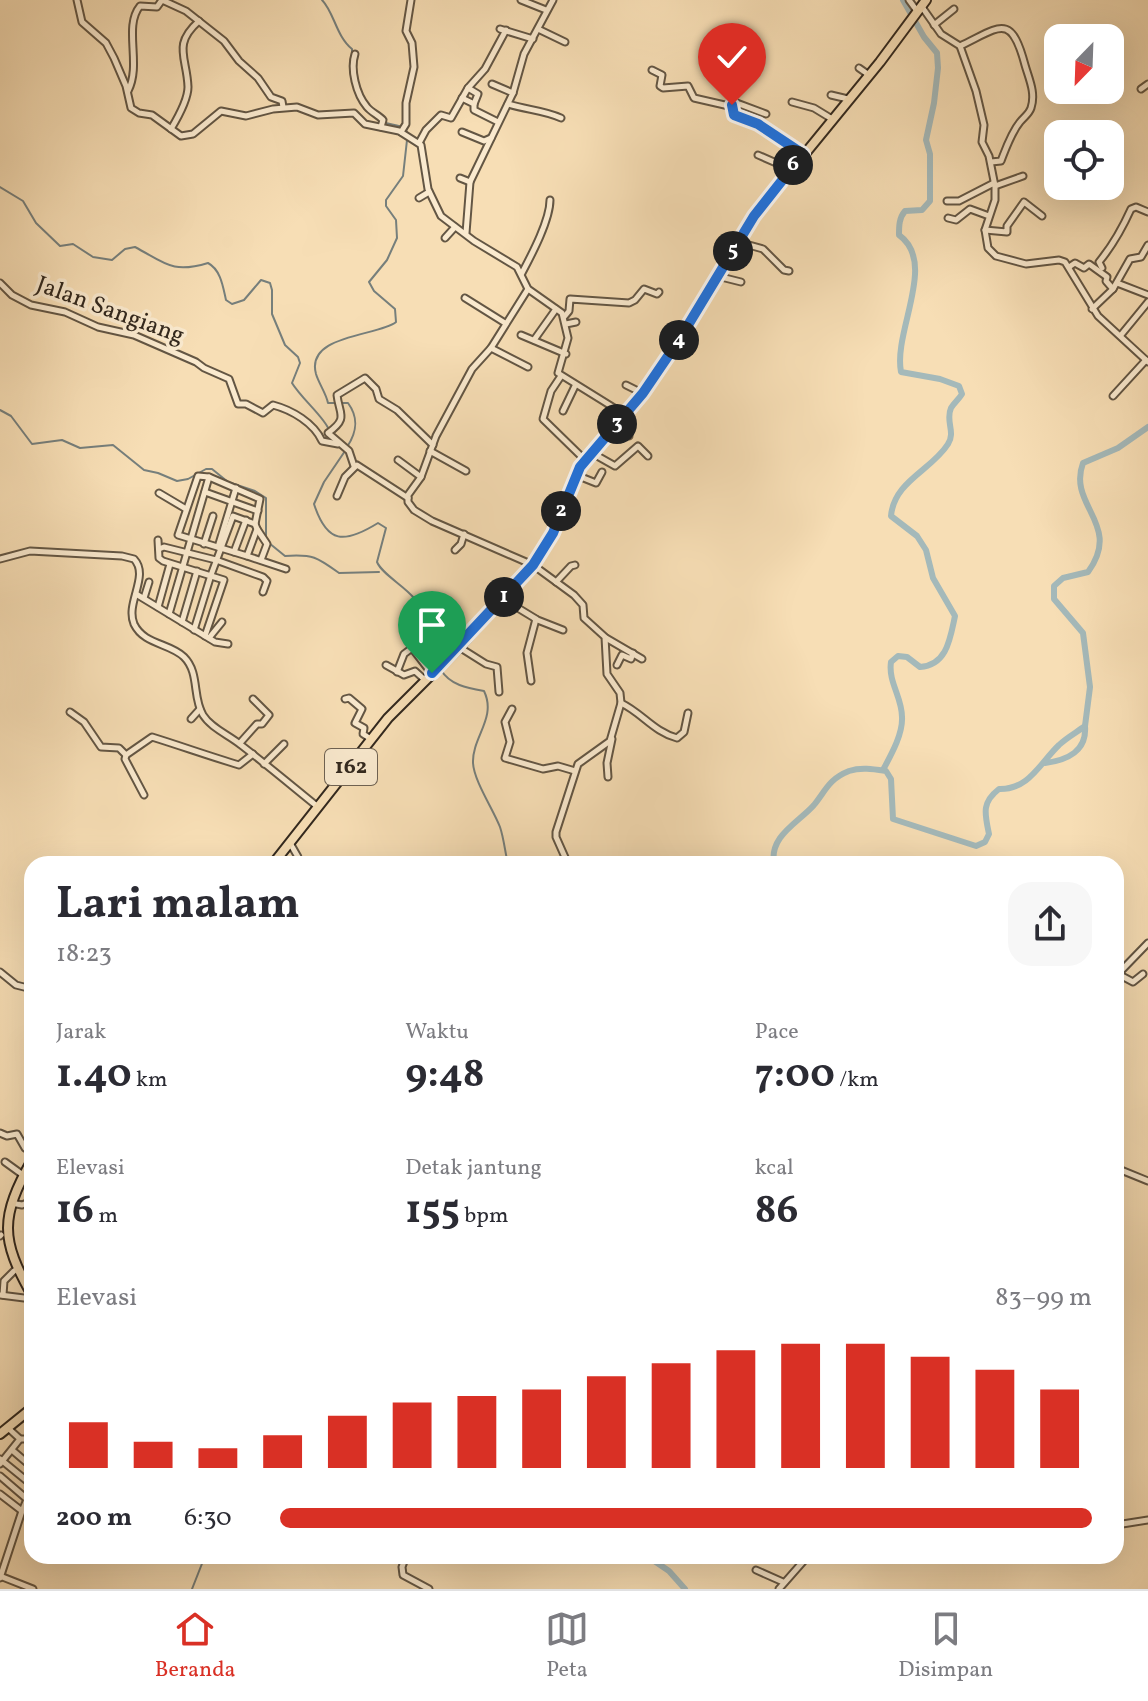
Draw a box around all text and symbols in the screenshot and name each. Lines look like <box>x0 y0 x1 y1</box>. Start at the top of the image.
pin <box>698 23 766 105</box>
north arrow <box>1044 24 1124 104</box>
map controls <box>1044 24 1124 200</box>
icon: check <box>710 35 754 79</box>
button: locate <box>1044 120 1124 200</box>
pin: 6 <box>773 145 813 185</box>
text: 6 <box>787 149 799 180</box>
pin: 5 <box>713 231 753 271</box>
text: 5 <box>728 235 738 266</box>
street label: Jalan Sangiang <box>31 268 189 354</box>
pin: 4 <box>659 320 699 360</box>
text: 4 <box>672 324 686 355</box>
pin: 3 <box>597 404 637 444</box>
text: 3 <box>611 408 623 439</box>
pin: 2 <box>541 491 581 531</box>
text: 2 <box>555 495 567 526</box>
pin: 1 <box>484 577 524 617</box>
text: 1 <box>500 581 508 612</box>
pin <box>398 591 466 673</box>
icon: arrive <box>410 603 454 647</box>
road number: 162 <box>325 749 377 785</box>
text: Lari malam <box>56 875 300 936</box>
button: share <box>1008 882 1092 966</box>
text: 18:23 <box>56 936 112 972</box>
text: Jarak <box>56 1017 106 1048</box>
text: Waktu <box>405 1017 469 1048</box>
text: Pace <box>755 1017 799 1048</box>
text: 1.40 <box>56 1048 132 1104</box>
text: 9:48 <box>405 1048 484 1104</box>
text: 7:00 <box>755 1048 835 1104</box>
text: km <box>132 1065 167 1096</box>
text: /km <box>835 1065 879 1096</box>
text: Elevasi <box>56 1153 125 1184</box>
text: Detak jantung <box>405 1153 542 1184</box>
text: kcal <box>755 1153 794 1184</box>
text: 16 <box>56 1184 94 1240</box>
text: 155 <box>405 1184 460 1240</box>
text: 86 <box>755 1184 798 1240</box>
text: m <box>94 1201 118 1232</box>
text: bpm <box>460 1201 508 1232</box>
text: Elevasi <box>56 1280 137 1316</box>
text: 83–99 m <box>995 1280 1092 1316</box>
text: 200 m <box>56 1500 132 1536</box>
text: 6:30 <box>184 1500 232 1536</box>
tab: Beranda <box>155 1607 236 1686</box>
tab: Peta <box>545 1607 589 1686</box>
tab: Disimpan <box>898 1607 993 1686</box>

